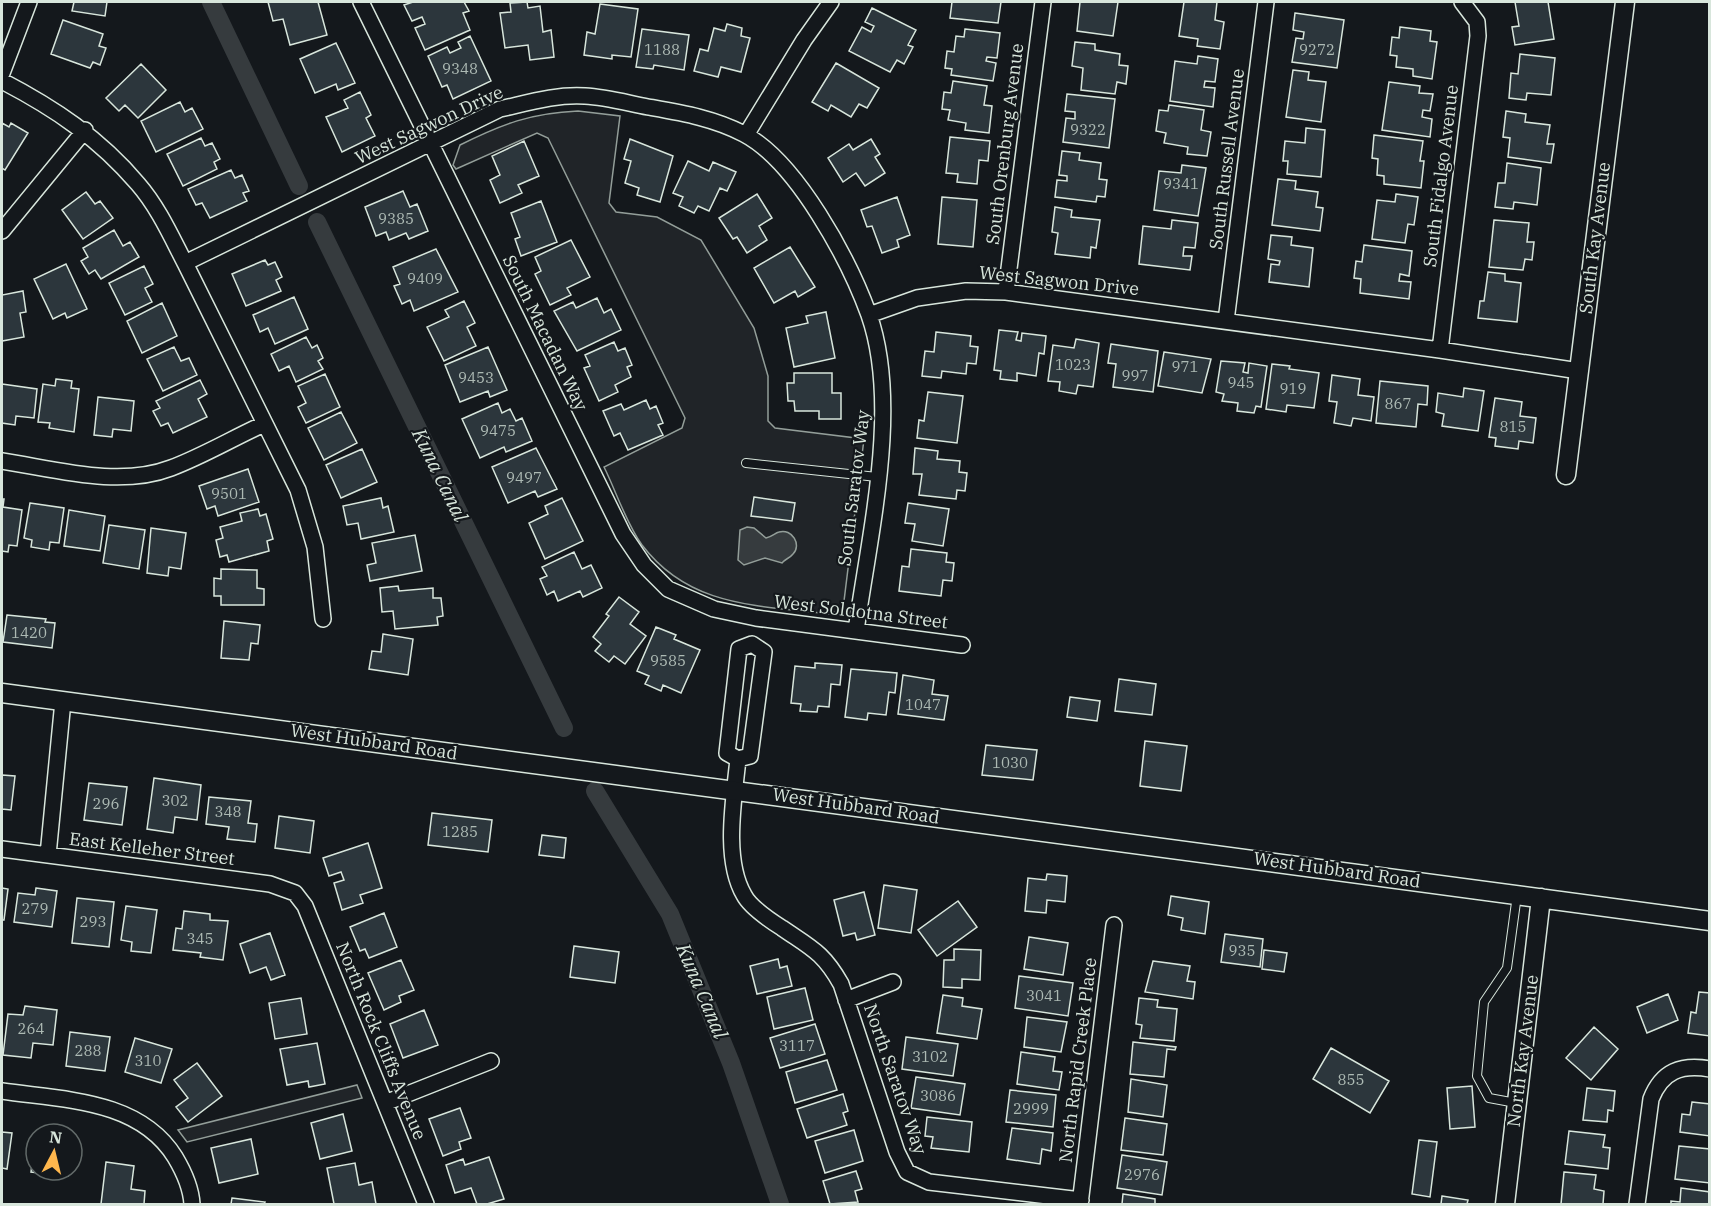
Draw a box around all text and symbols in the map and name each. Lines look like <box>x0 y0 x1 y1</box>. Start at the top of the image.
house number: 1188 <box>644 40 680 59</box>
house number: 9272 <box>1299 40 1335 59</box>
street label: South Orenburg Avenue <box>981 42 1028 246</box>
house number: 9348 <box>442 59 478 78</box>
street label: South Russell Avenue <box>1204 67 1249 251</box>
street label: West Sagwon Drive <box>351 80 507 169</box>
street label: South Fidalgo Avenue <box>1418 83 1463 268</box>
house number: 9322 <box>1070 120 1106 139</box>
street label: South Kay Avenue <box>1574 161 1615 315</box>
house number: 9341 <box>1163 174 1199 193</box>
house number: 9385 <box>378 209 414 228</box>
street label: South Macadan Way <box>498 251 593 415</box>
street label: West Sagwon Drive <box>978 261 1140 300</box>
house number: 9409 <box>407 269 443 288</box>
house number: 1023 <box>1055 355 1091 374</box>
house number: 971 <box>1171 357 1199 376</box>
house number: 997 <box>1121 366 1149 385</box>
house number: 9453 <box>458 368 494 387</box>
house number: 945 <box>1227 373 1255 392</box>
house number: 919 <box>1279 379 1307 398</box>
house number: 867 <box>1384 394 1412 413</box>
street label: South Saratov Way <box>832 408 875 567</box>
house number: 815 <box>1499 417 1527 436</box>
house number: 9475 <box>480 421 516 440</box>
water label: Kuna Canal <box>406 423 475 526</box>
house number: 9497 <box>506 468 542 487</box>
house number: 9501 <box>211 484 247 503</box>
street label: West Soldotna Street <box>773 589 949 634</box>
house number: 1420 <box>11 623 47 642</box>
house number: 9585 <box>650 651 686 670</box>
house number: 1047 <box>905 695 941 714</box>
street label: West Hubbard Road <box>289 718 459 765</box>
house number: 1030 <box>992 753 1028 772</box>
street label: West Hubbard Road <box>771 782 941 829</box>
house number: 302 <box>161 791 189 810</box>
house number: 296 <box>92 794 120 813</box>
house number: 348 <box>214 802 242 821</box>
house number: 1285 <box>442 822 478 841</box>
street label: East Kelleher Street <box>68 827 236 870</box>
street label: West Hubbard Road <box>1252 846 1422 893</box>
house number: 279 <box>21 899 49 918</box>
house number: 293 <box>79 912 107 931</box>
house number: 345 <box>186 929 214 948</box>
street label: North Rock Cliffs Avenue <box>331 938 432 1143</box>
water label: Kuna Canal <box>670 938 735 1043</box>
house number: 935 <box>1228 941 1256 960</box>
street label: North Rapid Creek Place <box>1054 956 1101 1164</box>
street label: North Kay Avenue <box>1502 974 1543 1128</box>
house number: 3041 <box>1026 986 1062 1005</box>
street label: North Saratov Way <box>859 1001 932 1158</box>
house number: 264 <box>17 1019 45 1038</box>
house number: 3117 <box>779 1036 815 1055</box>
house number: 288 <box>74 1041 102 1060</box>
house number: 3102 <box>912 1047 948 1066</box>
house number: 310 <box>134 1051 162 1070</box>
house number: 855 <box>1337 1070 1365 1089</box>
house number: 3086 <box>920 1086 956 1105</box>
house number: 2999 <box>1013 1099 1049 1118</box>
north arrow <box>24 1122 84 1182</box>
text: N <box>48 1126 63 1148</box>
house number: 2976 <box>1124 1165 1160 1184</box>

